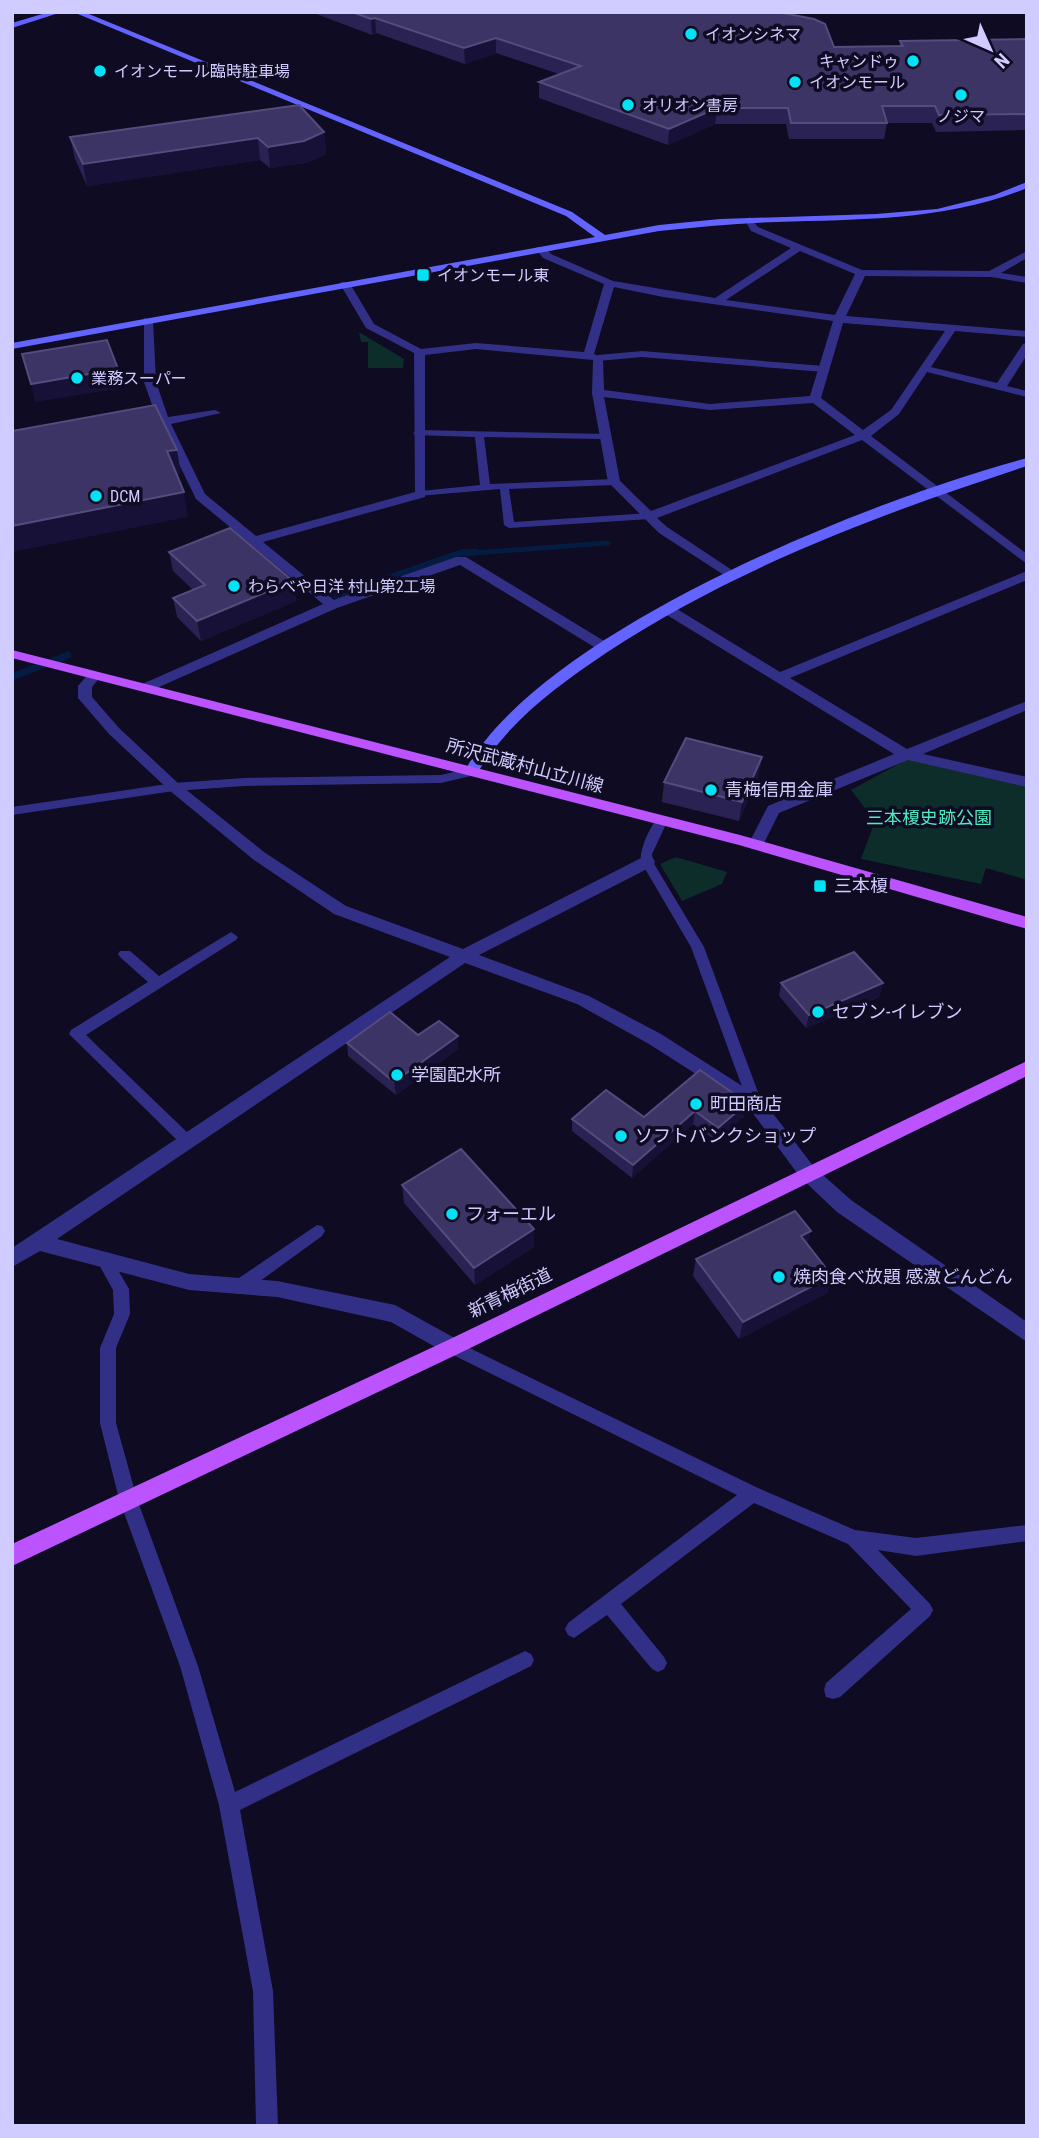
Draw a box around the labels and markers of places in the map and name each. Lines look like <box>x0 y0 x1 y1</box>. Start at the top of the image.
place label: イオンシネマ <box>705 25 801 44</box>
marker: イオンシネマ <box>683 26 699 42</box>
place label: キャンドゥ <box>819 52 899 71</box>
marker: キャンドゥ <box>905 53 921 69</box>
place label: イオンモール臨時駐車場 <box>114 62 290 81</box>
marker: イオンモール臨時駐車場 <box>92 63 108 79</box>
place label: イオンモール <box>809 73 905 92</box>
marker: イオンモール <box>787 74 803 90</box>
marker: ノジマ <box>953 87 969 103</box>
place label: オリオン書房 <box>642 96 738 115</box>
marker: オリオン書房 <box>620 97 636 113</box>
place label: ノジマ <box>937 107 985 126</box>
place label: イオンモール東 <box>437 266 549 285</box>
marker: イオンモール東 <box>415 267 431 283</box>
place label: 業務スーパー <box>91 369 187 388</box>
marker: 業務スーパー <box>69 370 85 386</box>
place label: DCM <box>110 487 140 506</box>
marker: DCM <box>88 488 104 504</box>
place label: わらべや日洋 村山第2工場 <box>248 577 436 596</box>
marker: わらべや日洋 村山第2工場 <box>226 578 242 594</box>
place label: 青梅信用金庫 <box>725 779 833 800</box>
marker: 青梅信用金庫 <box>703 782 719 798</box>
place label: 三本榎 <box>834 875 888 896</box>
marker: 三本榎 <box>812 878 828 894</box>
place label: セブン-イレブン <box>832 1001 962 1022</box>
marker: セブン-イレブン <box>810 1004 826 1020</box>
place label: 学園配水所 <box>411 1064 501 1085</box>
marker: 学園配水所 <box>389 1067 405 1083</box>
place label: 町田商店 <box>710 1093 782 1114</box>
marker: 町田商店 <box>688 1096 704 1112</box>
place label: ソフトバンクショップ <box>635 1125 816 1146</box>
marker: ソフトバンクショップ <box>613 1128 629 1144</box>
place label: フォーエル <box>466 1203 556 1224</box>
marker: フォーエル <box>444 1206 460 1222</box>
place label: 焼肉食べ放題 感激どんどん <box>793 1266 1013 1287</box>
marker: 焼肉食べ放題 感激どんどん <box>771 1269 787 1285</box>

